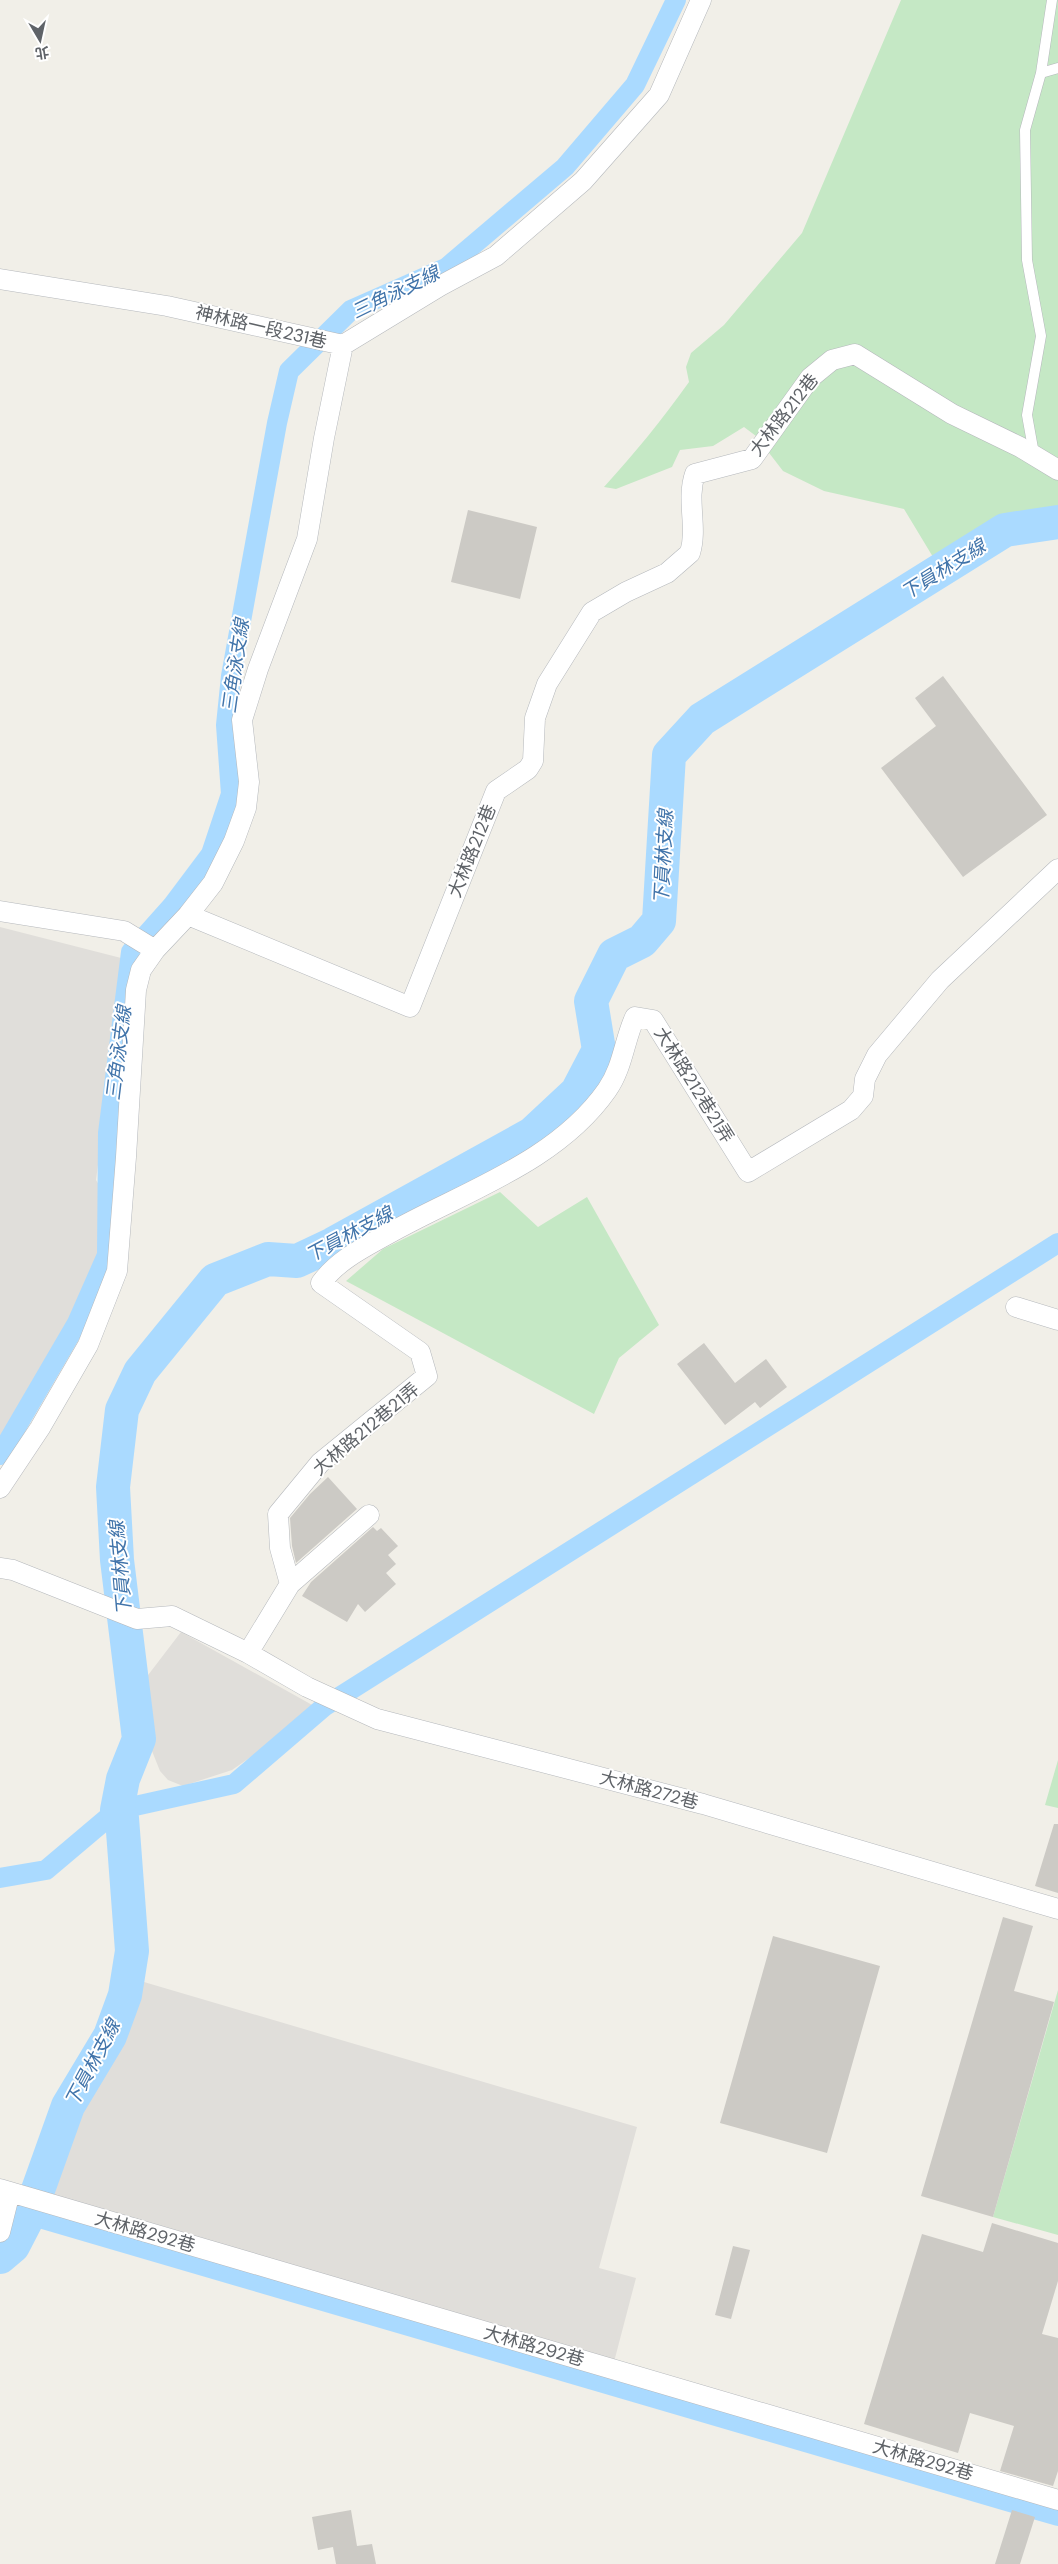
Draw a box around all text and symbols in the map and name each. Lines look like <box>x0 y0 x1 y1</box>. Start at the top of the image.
north arrow <box>15 15 65 65</box>
text: 北 <box>34 43 50 63</box>
water label: 三角泳支線 <box>347 260 445 325</box>
street label: 神林路一段231巷 <box>193 300 329 354</box>
street label: 大林路212巷 <box>744 369 824 461</box>
water label: 下員林支線 <box>896 533 992 605</box>
water label: 三角泳支線 <box>217 615 255 715</box>
street label: 大林路212巷 <box>442 801 502 901</box>
water label: 下員林支線 <box>649 807 679 905</box>
water label: 三角泳支線 <box>100 1002 137 1102</box>
street label: 大林路212巷21弄 <box>649 1023 739 1147</box>
water label: 下員林支線 <box>301 1200 399 1268</box>
street label: 大林路212巷21弄 <box>308 1377 424 1481</box>
water label: 下員林支線 <box>104 1518 137 1616</box>
street label: 大林路272巷 <box>597 1765 701 1815</box>
water label: 下員林支線 <box>59 2014 127 2111</box>
street label: 大林路292巷 <box>92 2206 198 2258</box>
street label: 大林路292巷 <box>481 2320 587 2372</box>
street label: 大林路292巷 <box>870 2434 976 2486</box>

